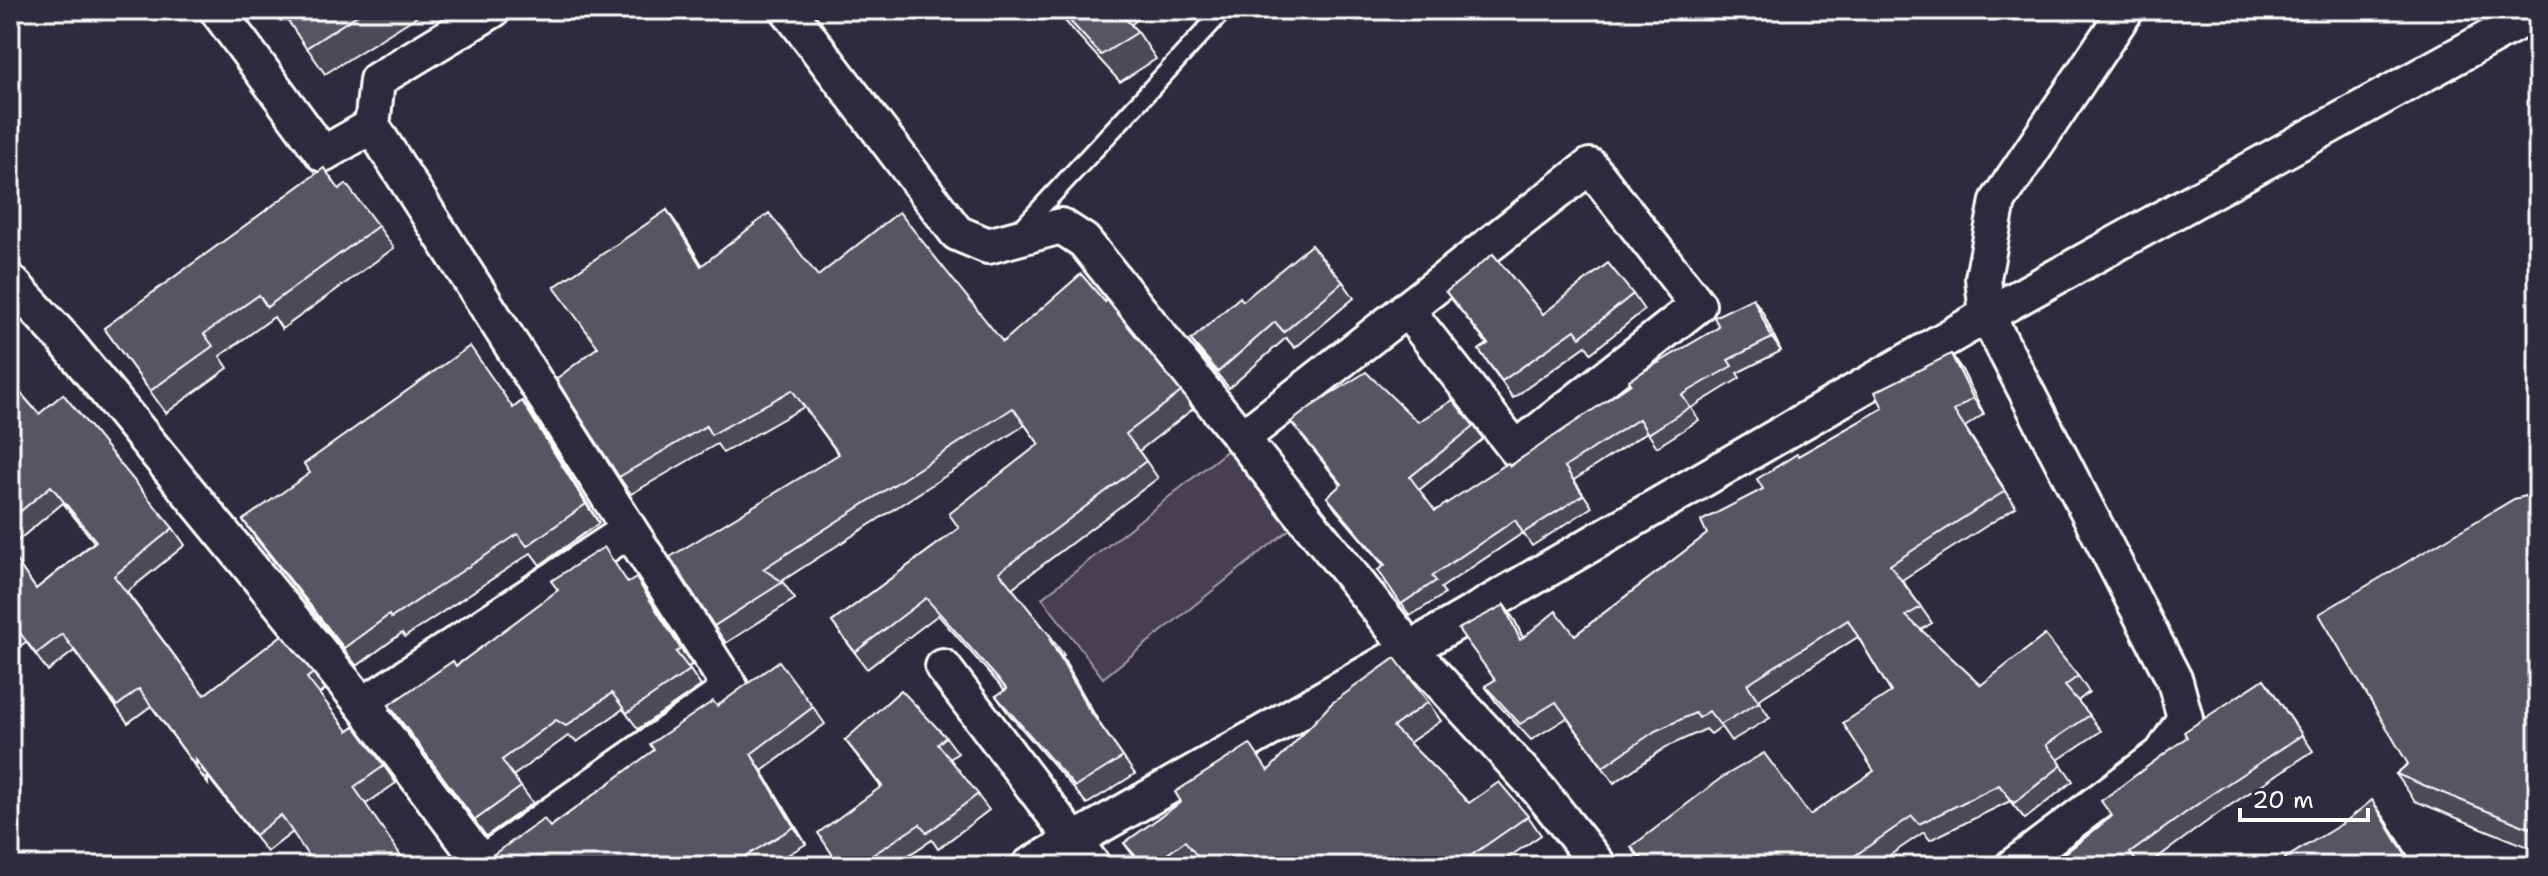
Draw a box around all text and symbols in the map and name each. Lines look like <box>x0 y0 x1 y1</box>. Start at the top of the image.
scale bar <box>2240 772 2368 822</box>
text: 20 m <box>2252 784 2314 816</box>

